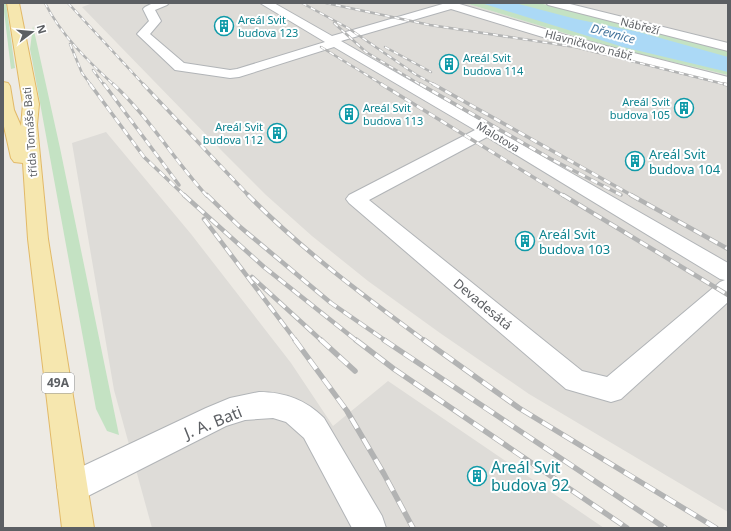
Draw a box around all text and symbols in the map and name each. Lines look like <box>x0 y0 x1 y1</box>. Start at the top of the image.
north arrow <box>12 12 52 52</box>
place label: Areál Svit budova 123 <box>238 12 298 40</box>
street label: Nábřeží <box>619 13 662 38</box>
building icon: Areál Svit budova 123 <box>213 15 235 37</box>
water label: Dřevnice <box>589 19 637 48</box>
text: N <box>34 23 51 35</box>
street label: Hlavničkovo nábř. <box>543 26 635 63</box>
place label: Areál Svit budova 114 <box>463 50 524 78</box>
building icon: Areál Svit budova 114 <box>438 53 460 75</box>
street label: třída Tomáše Bati <box>19 87 40 177</box>
place label: Areál Svit budova 105 <box>610 94 670 122</box>
building icon: Areál Svit budova 105 <box>673 97 695 119</box>
place label: Areál Svit budova 113 <box>363 100 423 128</box>
building icon: Areál Svit budova 113 <box>338 103 360 125</box>
street label: Malotova <box>474 118 523 155</box>
place label: Areál Svit budova 112 <box>203 119 263 147</box>
building icon: Areál Svit budova 112 <box>266 122 288 144</box>
place label: Areál Svit budova 104 <box>649 145 721 178</box>
building icon: Areál Svit budova 104 <box>624 150 646 172</box>
place label: Areál Svit budova 103 <box>539 225 610 258</box>
building icon: Areál Svit budova 103 <box>514 230 536 252</box>
street label: Devadesátá <box>450 274 516 334</box>
road number: 49A <box>42 373 74 393</box>
street label: J. A. Bati <box>179 400 245 444</box>
place label: Areál Svit budova 92 <box>491 456 570 496</box>
building icon: Areál Svit budova 92 <box>466 465 488 487</box>

